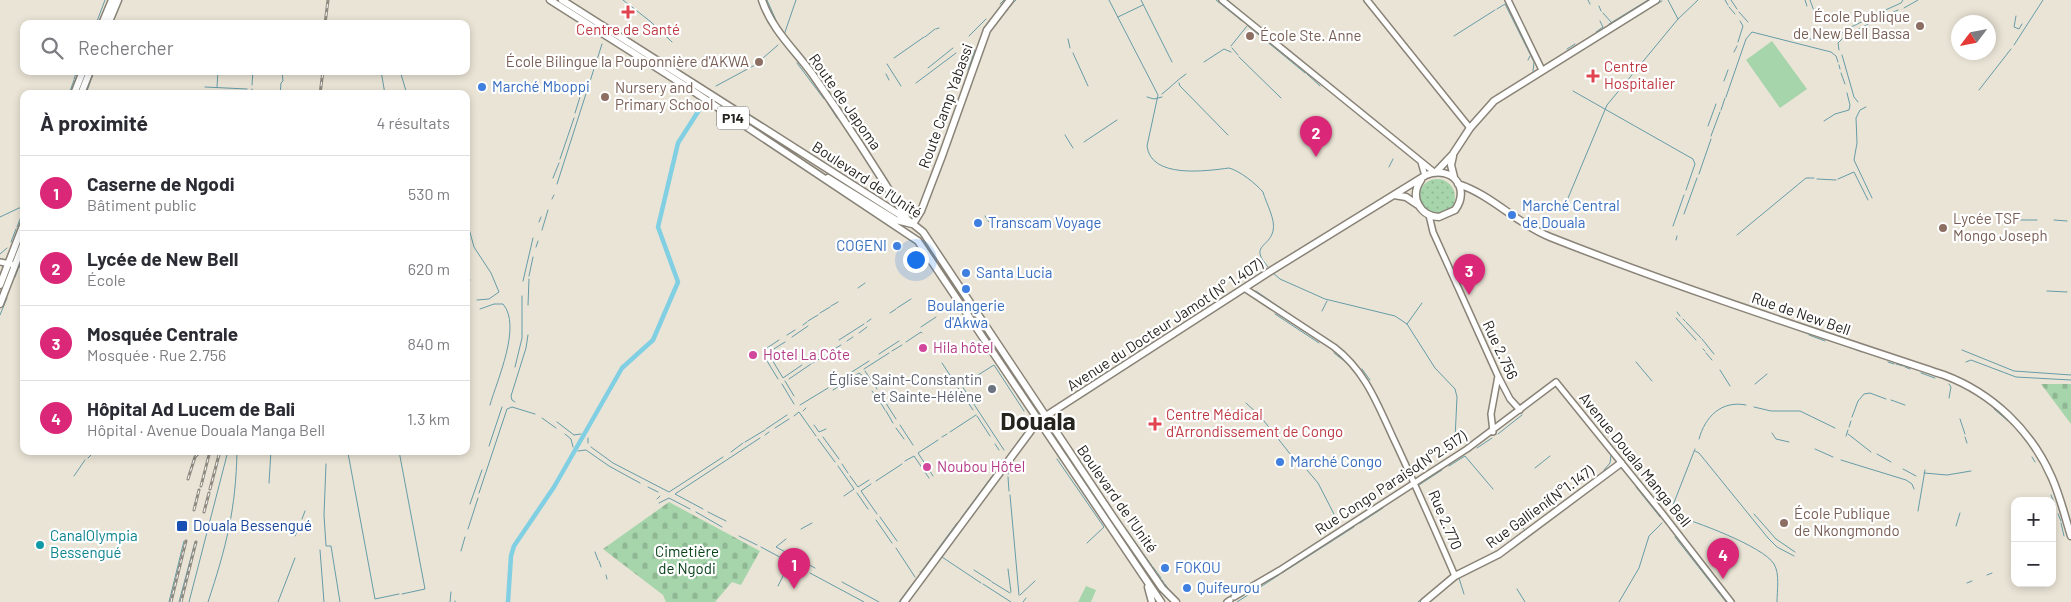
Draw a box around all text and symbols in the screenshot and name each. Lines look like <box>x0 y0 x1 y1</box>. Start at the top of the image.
marker: Centre de Santé <box>621 5 635 19</box>
place label: École Publique de New Bell Bassa <box>1793 7 1910 42</box>
north arrow <box>1951 15 1996 60</box>
search box <box>20 20 470 75</box>
place label: Centre de Santé <box>576 20 680 38</box>
marker: École Publique de New Bell Bassa <box>1914 20 1926 32</box>
place label: École Ste. Anne <box>1260 26 1361 44</box>
marker: École Ste. Anne <box>1244 30 1256 42</box>
icon: search <box>38 34 66 62</box>
text: Rechercher <box>78 36 174 59</box>
street label: Route Camp Yabassi <box>914 41 976 170</box>
street label: Route de Japoma <box>806 50 886 153</box>
place label: École Bilingue la Pouponnière d'AKWA <box>506 52 749 70</box>
marker: École Bilingue la Pouponnière d'AKWA <box>753 56 765 68</box>
place label: Centre Hospitalier <box>1604 57 1676 92</box>
marker: Centre Hospitalier <box>1586 69 1600 83</box>
place label: Marché Mboppi <box>492 77 590 95</box>
place label: Nursery and Primary School <box>615 78 713 113</box>
marker: Marché Mboppi <box>476 81 488 93</box>
marker: Nursery and Primary School <box>599 91 611 103</box>
road number: P14 <box>717 106 749 130</box>
text: À proximité <box>40 110 148 135</box>
text: 4 résultats <box>376 113 450 132</box>
pin: 2 <box>1300 116 1332 157</box>
street label: Boulevard de l'Unité <box>809 137 926 221</box>
text: Caserne de Ngodi <box>87 172 235 195</box>
text: 1 <box>53 184 59 203</box>
text: 530 m <box>408 184 450 203</box>
text: Bâtiment public <box>87 195 197 214</box>
place label: Marché Central de Douala <box>1522 196 1620 231</box>
marker: Marché Central de Douala <box>1506 209 1518 221</box>
place label: Lycée TSF Mongo Joseph <box>1953 209 2048 244</box>
place label: Transcam Voyage <box>988 213 1101 231</box>
marker: Transcam Voyage <box>972 217 984 229</box>
marker: Lycée TSF Mongo Joseph <box>1937 222 1949 234</box>
place label: COGENI <box>836 236 887 254</box>
marker: COGENI <box>891 240 903 252</box>
text: Lycée de New Bell <box>87 247 238 270</box>
your location <box>903 247 929 273</box>
street label: Avenue du Docteur Jamot (N° 1.407) <box>1063 254 1266 394</box>
pin: 3 <box>1453 254 1485 295</box>
text: 2 <box>52 259 60 278</box>
text: 620 m <box>408 259 450 278</box>
place label: Santa Lucia <box>976 263 1052 281</box>
marker: Santa Lucia <box>960 267 972 279</box>
text: École <box>87 270 126 289</box>
marker: Boulangerie d'Akwa <box>960 283 972 295</box>
street label: Rue de New Bell <box>1749 288 1853 338</box>
place label: Boulangerie d'Akwa <box>927 296 1005 331</box>
street label: Rue 2.756 <box>1479 317 1522 382</box>
text: Mosquée Centrale <box>87 322 238 345</box>
text: 3 <box>52 334 60 353</box>
text: 840 m <box>407 334 450 353</box>
place label: Hila hôtel <box>933 338 993 356</box>
marker: Hila hôtel <box>917 342 929 354</box>
text: Mosquée · Rue 2.756 <box>87 345 226 364</box>
place label: Hotel La Côte <box>763 345 850 363</box>
marker: Hotel La Côte <box>747 349 759 361</box>
place label: Église Saint-Constantin et Sainte-Hélène <box>829 370 982 405</box>
marker: Église Saint-Constantin et Sainte-Hélène <box>986 383 998 395</box>
street label: Avenue Douala Manga Bell <box>1576 389 1695 530</box>
text: Hôpital Ad Lucem de Bali <box>87 397 295 420</box>
district label: Douala <box>1000 405 1076 435</box>
place label: Centre Médical d'Arrondissement de Congo <box>1166 405 1343 440</box>
text: 4 <box>51 409 61 428</box>
text: 1.3 km <box>407 409 450 428</box>
marker: Centre Médical d'Arrondissement de Congo <box>1148 417 1162 431</box>
text: Hôpital · Avenue Douala Manga Bell <box>87 420 325 439</box>
street label: Rue Congo Paraiso(N°2.517) <box>1311 426 1470 538</box>
street label: Boulevard de l'Unité <box>1074 441 1162 556</box>
place label: Marché Congo <box>1290 452 1382 470</box>
marker: Marché Congo <box>1274 456 1286 468</box>
place label: Noubou Hôtel <box>937 457 1025 475</box>
marker: Noubou Hôtel <box>921 461 933 473</box>
street label: Rue Gallieni(N°1.147) <box>1482 461 1597 551</box>
street label: Rue 2.770 <box>1425 487 1467 552</box>
map controls <box>2011 497 2056 587</box>
button: + <box>2011 497 2056 542</box>
place label: École Publique de Nkongmondo <box>1794 504 1900 539</box>
place label: Douala Bessengué <box>193 516 312 534</box>
marker: École Publique de Nkongmondo <box>1778 517 1790 529</box>
marker: Douala Bessengué <box>175 519 189 533</box>
place label: CanalOlympia Bessengué <box>50 526 138 561</box>
pin: 4 <box>1707 538 1739 579</box>
marker: CanalOlympia Bessengué <box>34 539 46 551</box>
park label: Cimetière de Ngodi <box>655 542 719 577</box>
button: − <box>2011 542 2056 587</box>
pin: 1 <box>778 548 810 589</box>
place label: FOKOU <box>1175 558 1221 576</box>
marker: FOKOU <box>1159 562 1171 574</box>
place label: Quifeurou <box>1197 578 1260 596</box>
marker: Quifeurou <box>1181 582 1193 594</box>

